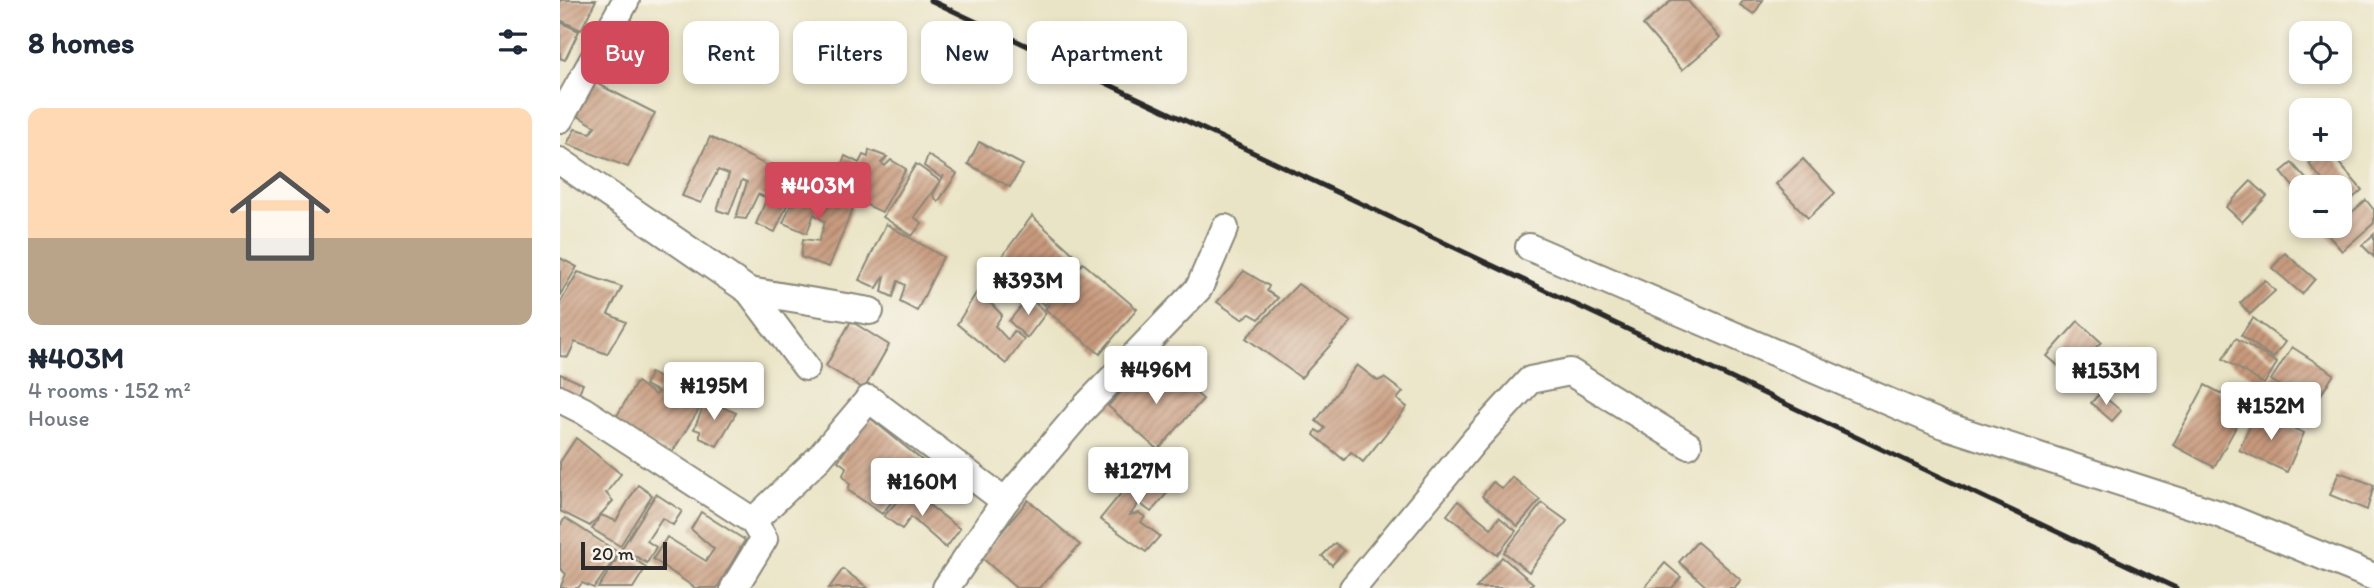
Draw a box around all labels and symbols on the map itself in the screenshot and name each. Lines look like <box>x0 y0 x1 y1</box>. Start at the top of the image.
pin: ₦403M <box>769 162 867 222</box>
pin: ₦393M <box>979 258 1077 317</box>
pin: ₦496M <box>1107 346 1205 406</box>
pin: ₦153M <box>2057 348 2155 407</box>
pin: ₦195M <box>665 362 763 422</box>
pin: ₦152M <box>2222 382 2320 442</box>
pin: ₦127M <box>1089 448 1187 507</box>
pin: ₦160M <box>873 458 971 518</box>
scale bar <box>581 539 667 571</box>

